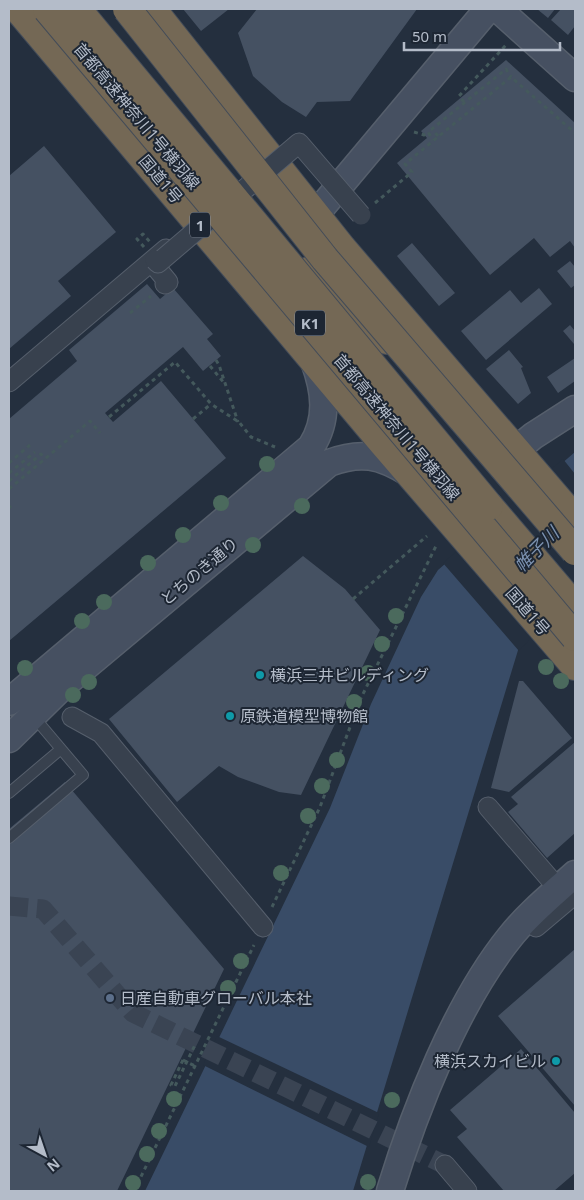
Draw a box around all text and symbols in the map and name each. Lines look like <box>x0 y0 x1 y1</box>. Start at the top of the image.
scale bar <box>404 20 560 52</box>
text: 50 m <box>412 26 447 46</box>
street label: 首都高速神奈川1号横羽線 <box>69 38 205 194</box>
street label: 国道1号 <box>134 150 188 208</box>
road number: 1 <box>190 212 210 238</box>
road number: K1 <box>295 310 325 336</box>
street label: 首都高速神奈川1号横羽線 <box>329 349 465 505</box>
water label: 帷子川 <box>508 520 565 577</box>
street label: とちのき通り <box>155 532 243 610</box>
street label: 国道1号 <box>501 582 555 640</box>
place label: 横浜三井ビルディング <box>270 664 429 686</box>
marker: 横浜三井ビルディング <box>254 669 266 681</box>
place label: 原鉄道模型博物館 <box>240 705 368 727</box>
marker: 原鉄道模型博物館 <box>224 710 236 722</box>
place label: 日産自動車グローバル本社 <box>120 987 312 1009</box>
marker: 日産自動車グローバル本社 <box>104 992 116 1004</box>
place label: 横浜スカイビル <box>434 1050 546 1072</box>
marker: 横浜スカイビル <box>550 1055 562 1067</box>
north arrow <box>20 1130 70 1180</box>
text: N <box>43 1154 64 1176</box>

